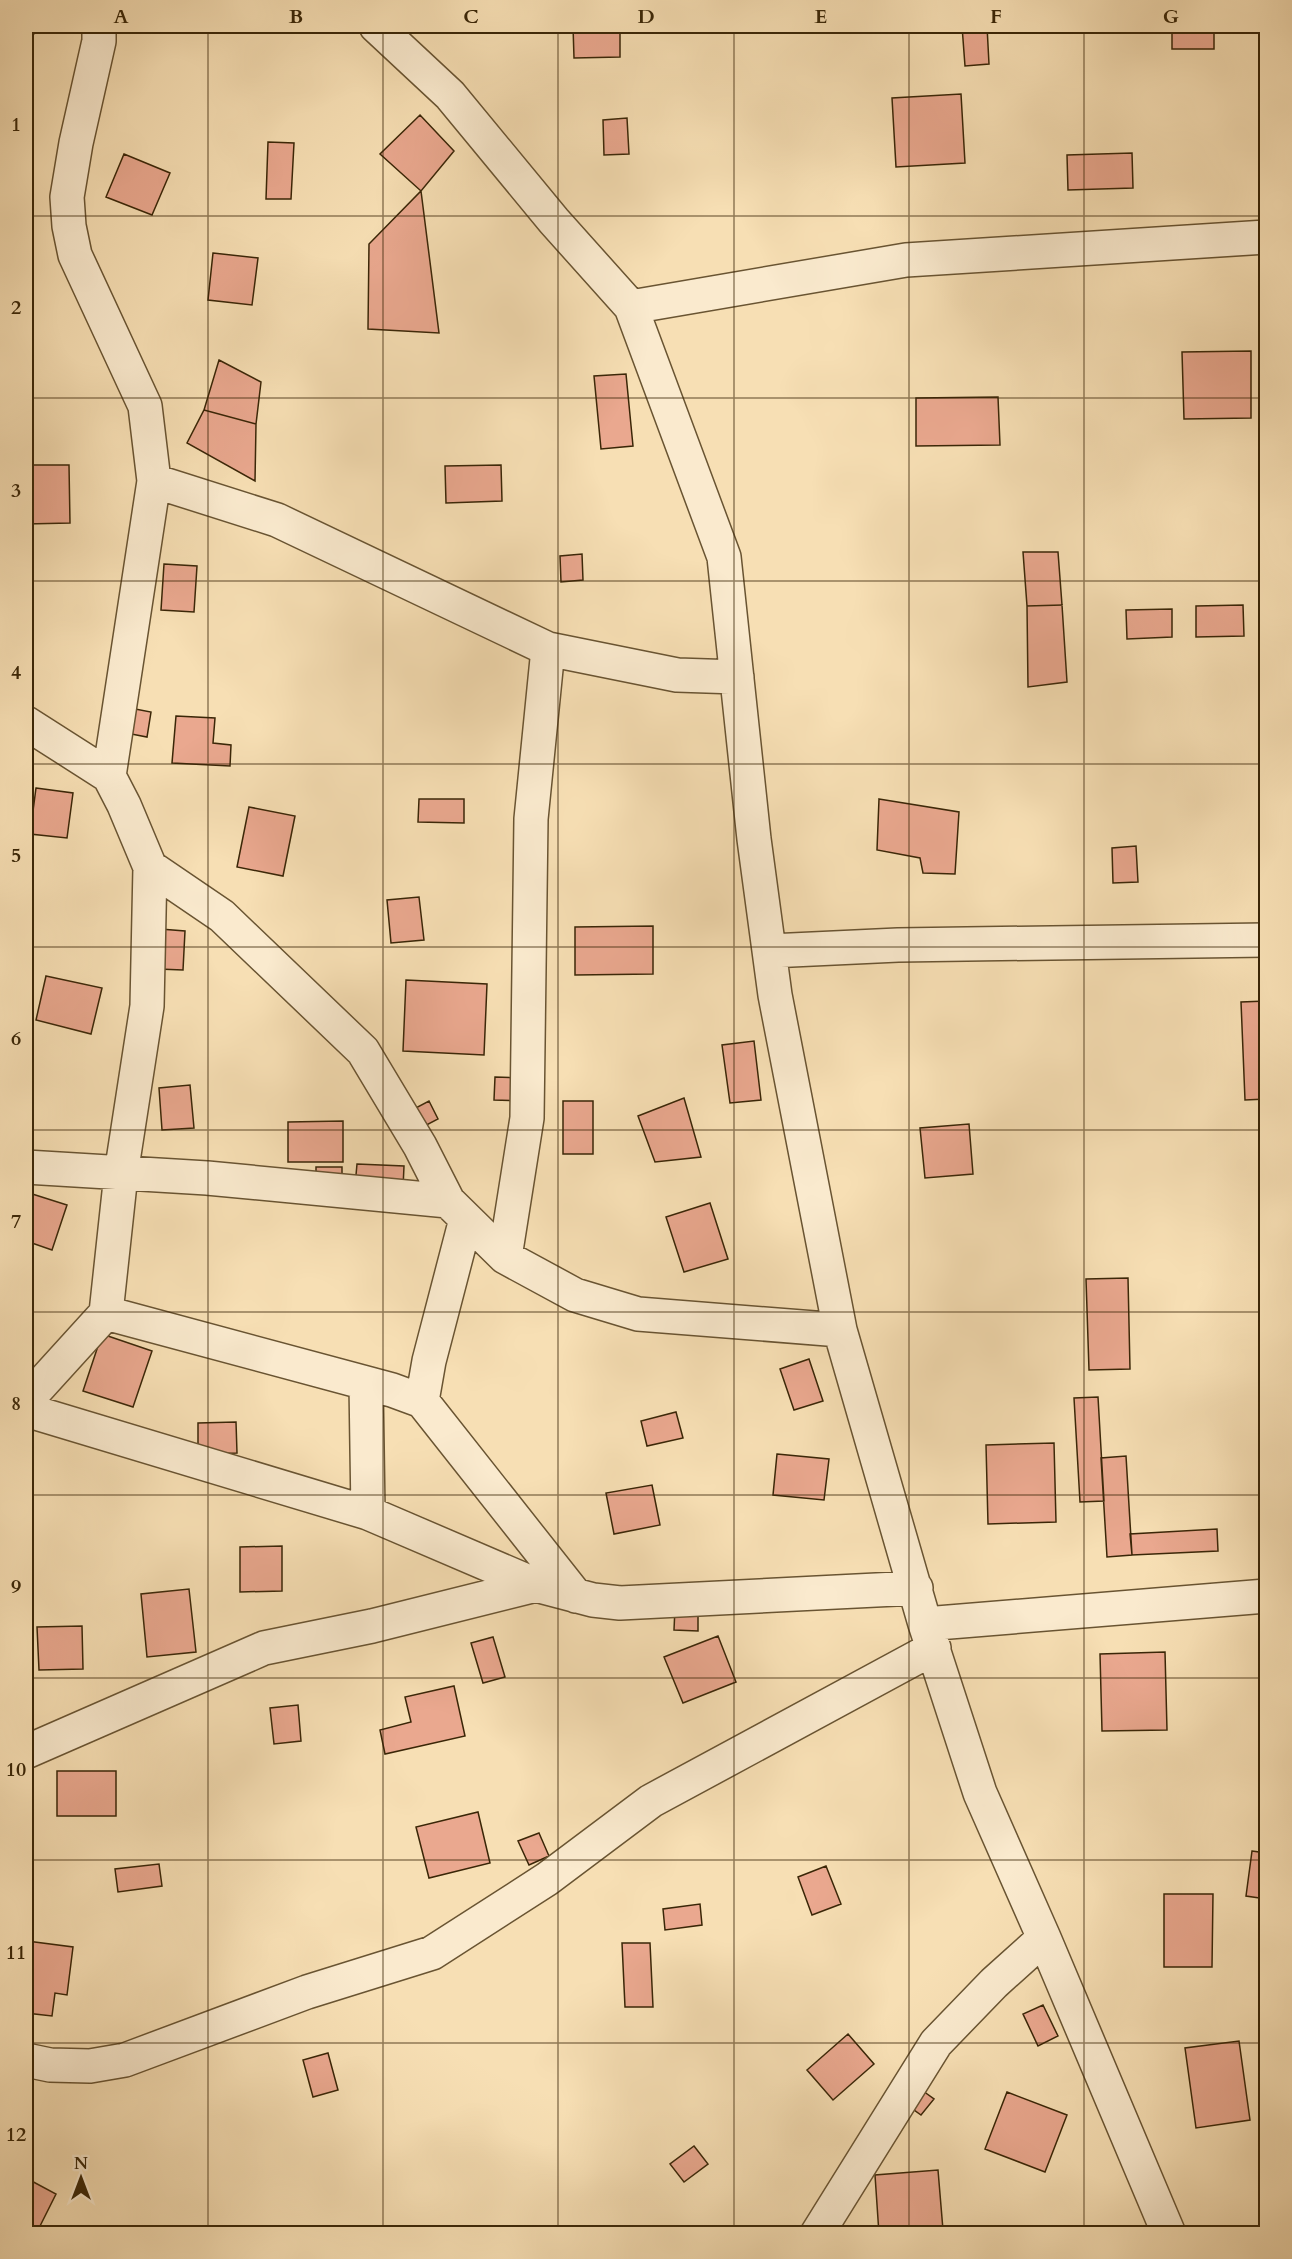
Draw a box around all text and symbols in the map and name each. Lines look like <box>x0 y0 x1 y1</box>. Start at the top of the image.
text: A <box>113 3 129 30</box>
text: B <box>289 3 303 30</box>
text: C <box>463 3 479 30</box>
text: D <box>637 3 655 30</box>
text: E <box>815 3 827 30</box>
text: F <box>990 3 1002 30</box>
text: G <box>1163 3 1179 30</box>
text: 1 <box>11 111 21 138</box>
text: 2 <box>11 294 21 321</box>
text: 3 <box>11 477 21 504</box>
text: 4 <box>11 659 21 686</box>
text: 5 <box>11 842 21 869</box>
text: 6 <box>11 1025 21 1052</box>
text: 7 <box>11 1208 21 1235</box>
text: 8 <box>11 1390 21 1417</box>
text: 9 <box>11 1573 21 1600</box>
text: 10 <box>6 1756 26 1783</box>
text: 11 <box>6 1939 26 1966</box>
text: 12 <box>6 2121 26 2148</box>
north arrow <box>51 2148 111 2208</box>
text: N <box>74 2153 88 2175</box>

